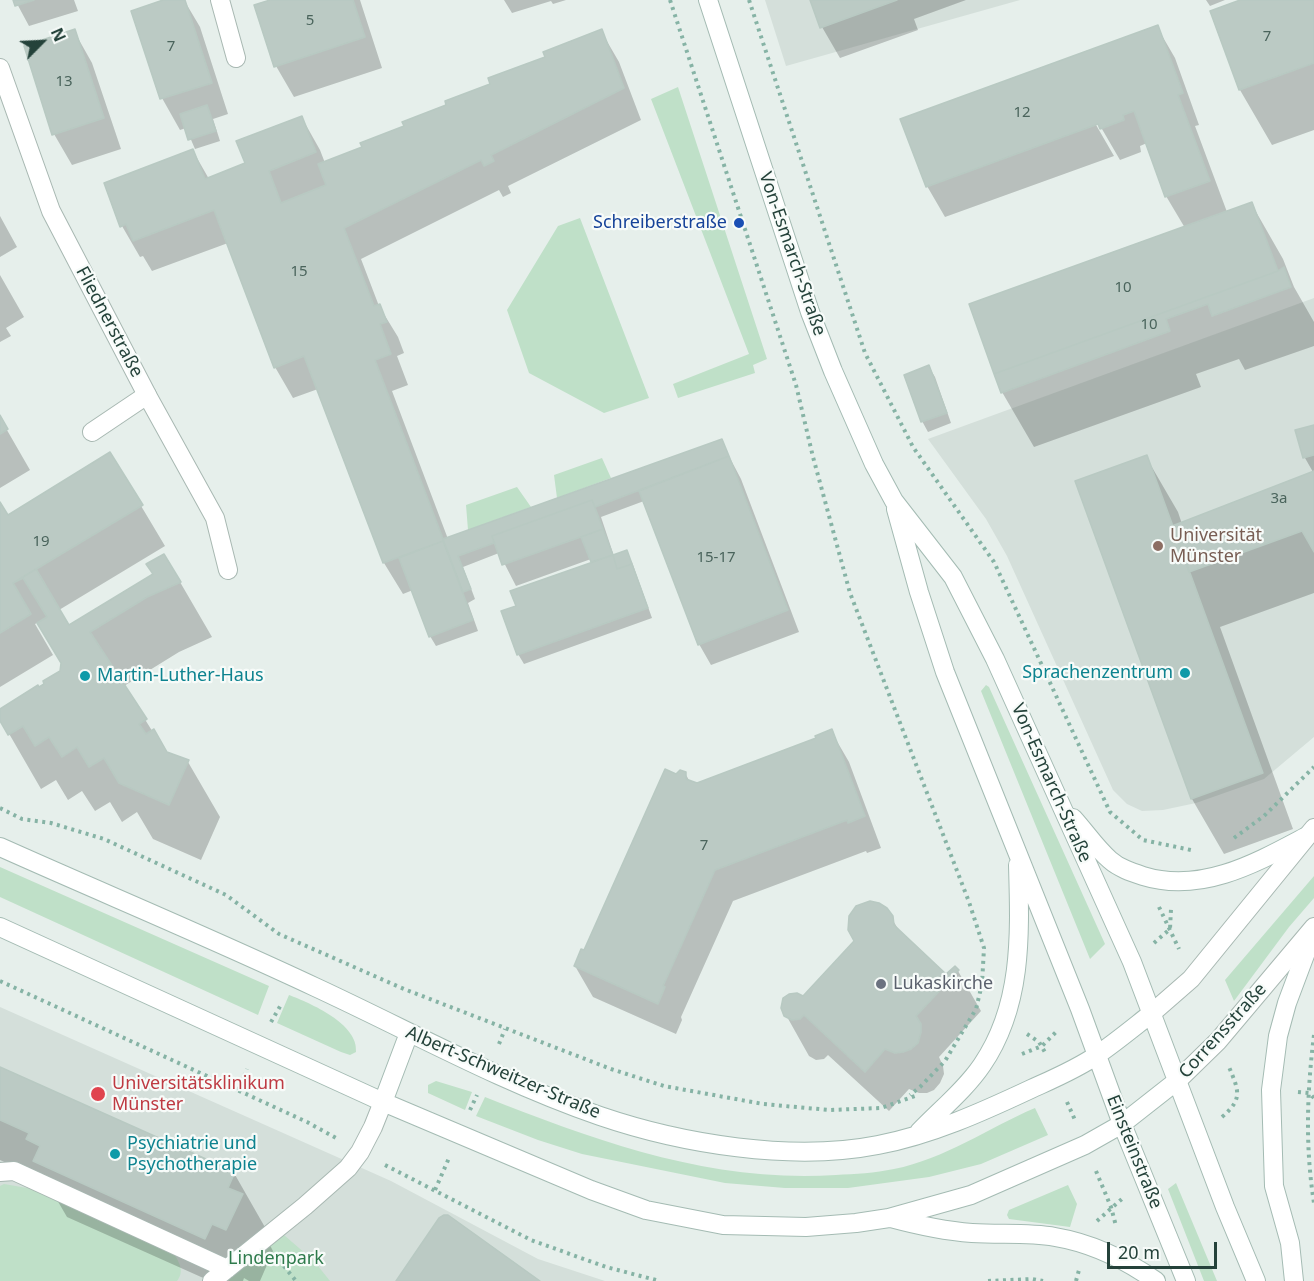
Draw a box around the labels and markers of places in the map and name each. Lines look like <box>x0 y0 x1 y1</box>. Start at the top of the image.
place label: Schreiberstraße <box>593 212 727 234</box>
marker: Schreiberstraße <box>732 216 746 230</box>
place label: Universität Münster <box>1170 525 1262 568</box>
marker: Universität Münster <box>1151 539 1165 553</box>
place label: Sprachenzentrum <box>1022 662 1173 684</box>
place label: Martin-Luther-Haus <box>97 665 264 687</box>
marker: Sprachenzentrum <box>1178 666 1192 680</box>
marker: Martin-Luther-Haus <box>78 669 92 683</box>
place label: Lukaskirche <box>893 973 993 995</box>
marker: Lukaskirche <box>874 977 888 991</box>
place label: Universitätsklinikum Münster <box>112 1073 285 1116</box>
marker: Universitätsklinikum Münster <box>89 1085 107 1103</box>
place label: Psychiatrie und Psychotherapie <box>127 1133 257 1176</box>
marker: Psychiatrie und Psychotherapie <box>108 1147 122 1161</box>

